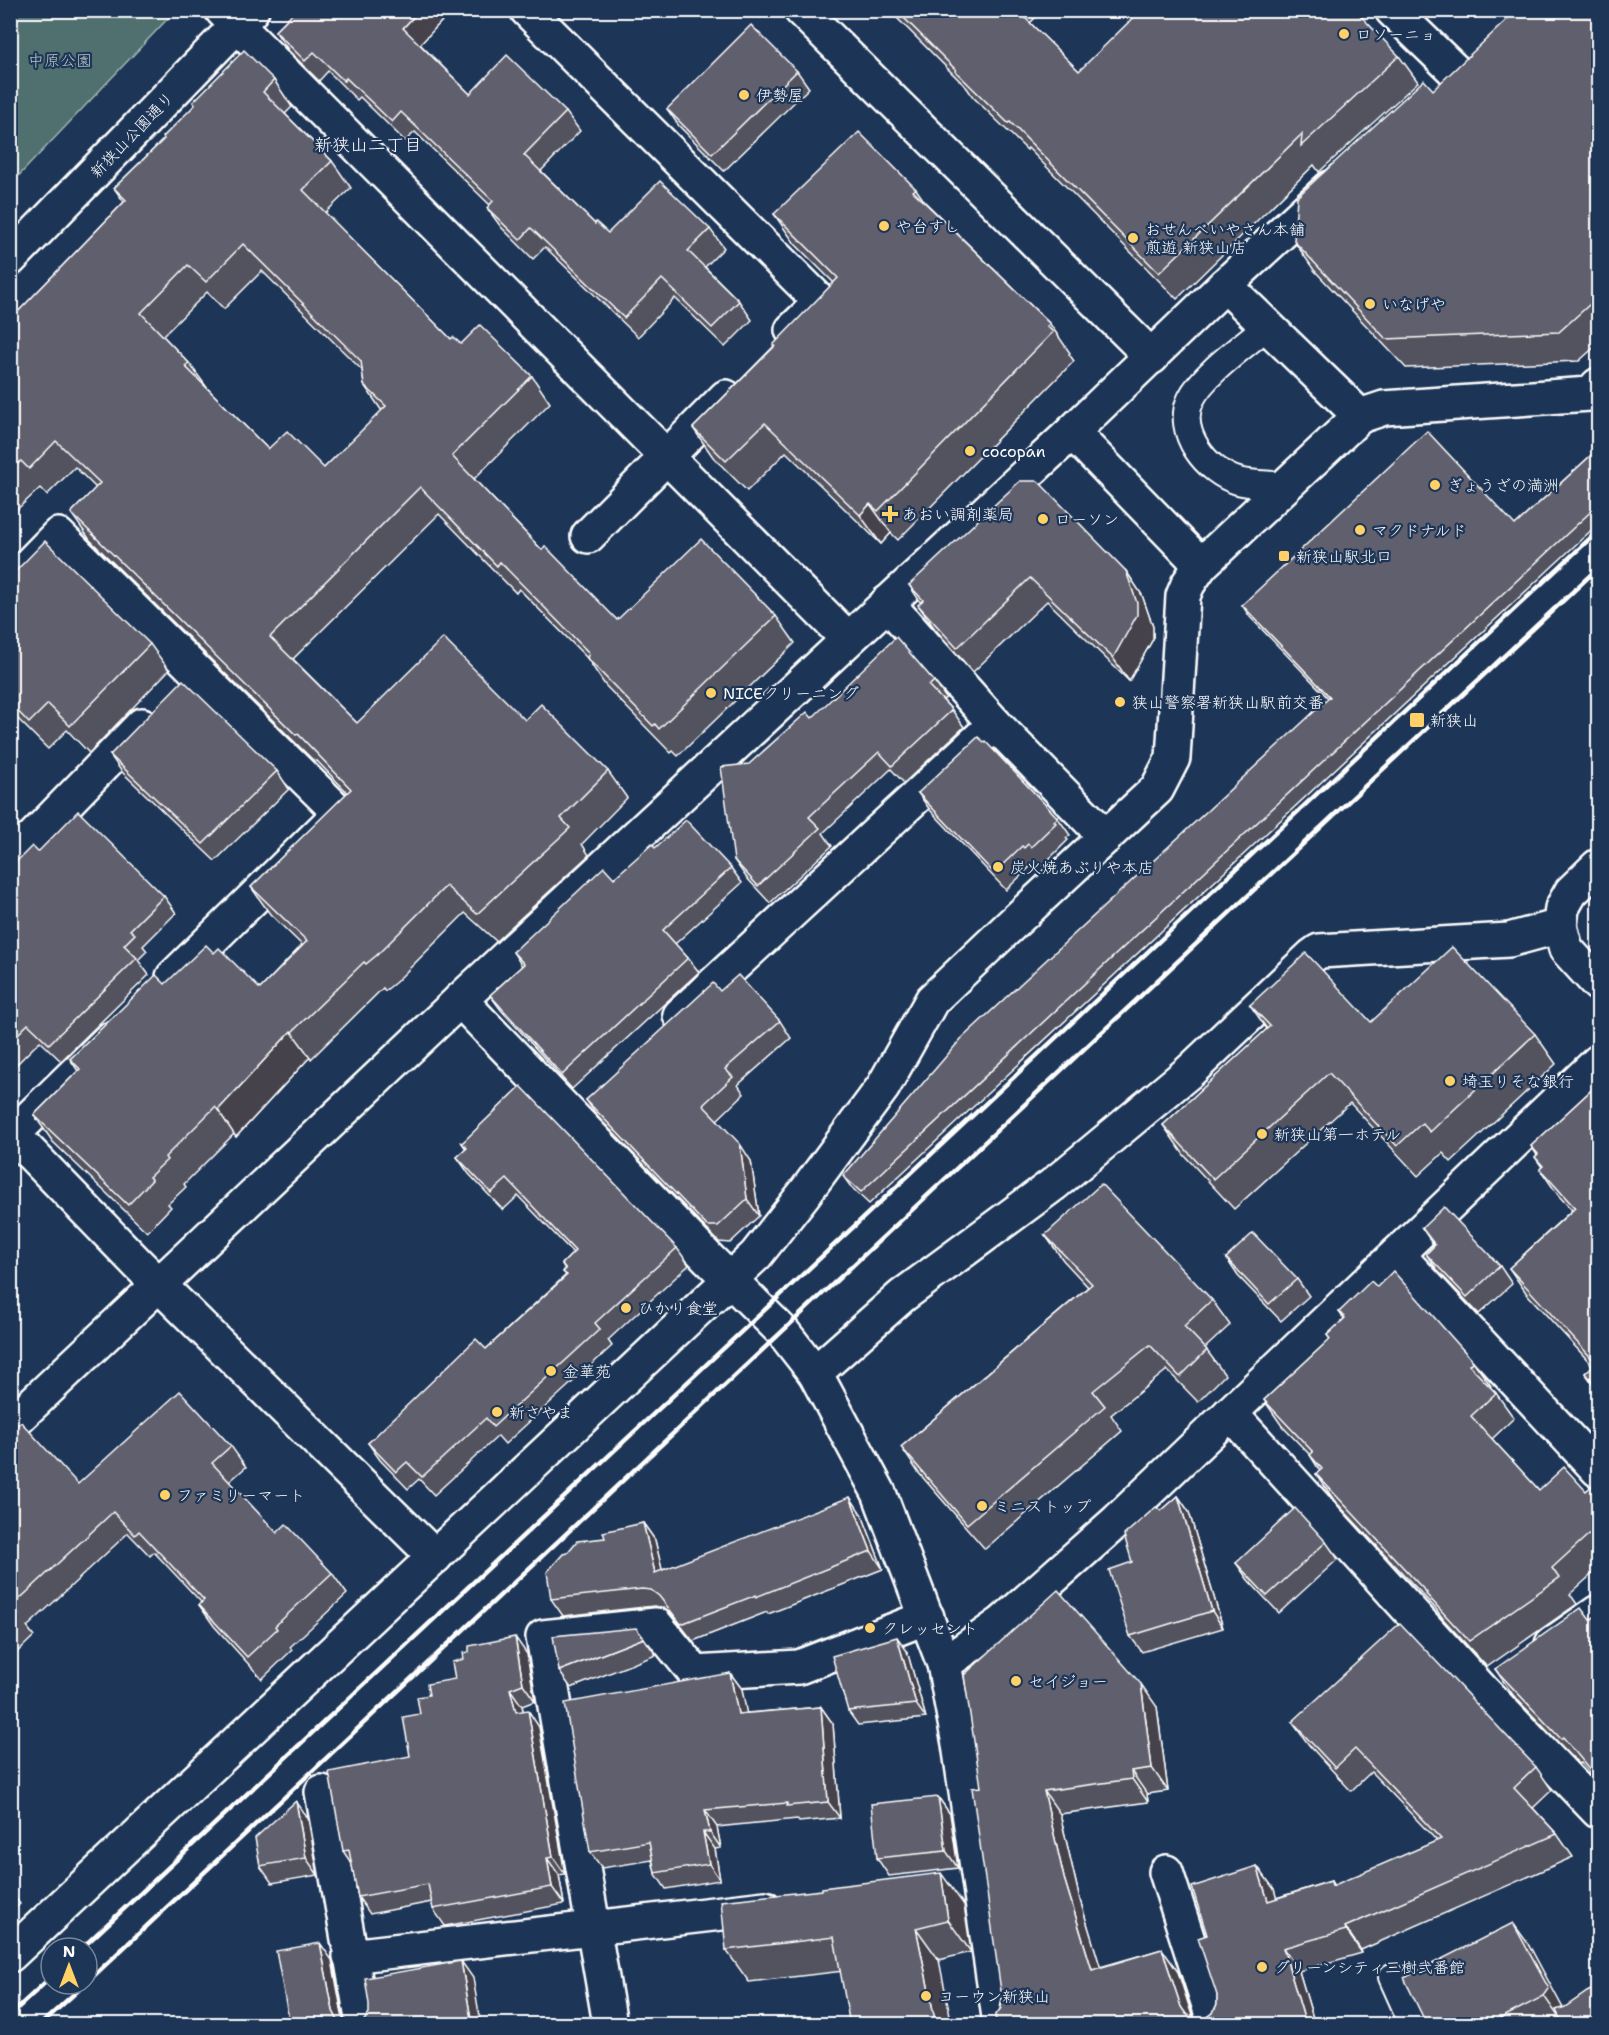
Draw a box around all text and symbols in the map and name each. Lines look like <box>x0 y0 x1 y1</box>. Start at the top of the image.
place label: ロソーニョ <box>1356 24 1436 45</box>
marker: ロソーニョ <box>1337 27 1351 41</box>
park label: 中原公園 <box>28 50 92 71</box>
place label: 伊勢屋 <box>756 85 804 106</box>
street label: 新狭山公園通り <box>86 87 178 183</box>
marker: 伊勢屋 <box>737 88 751 102</box>
district label: 新狭山二丁目 <box>314 133 422 157</box>
place label: や台すし <box>896 216 960 237</box>
marker: や台すし <box>877 219 891 233</box>
place label: おせんべいやさん本舗 煎遊 新狭山店 <box>1145 219 1305 258</box>
marker: おせんべいやさん本舗 煎遊 新狭山店 <box>1126 231 1140 245</box>
place label: いなげや <box>1382 294 1446 315</box>
marker: いなげや <box>1363 297 1377 311</box>
place label: cocopan <box>982 441 1046 462</box>
marker: cocopan <box>963 444 977 458</box>
place label: ぎょうざの満洲 <box>1447 475 1559 496</box>
marker: ぎょうざの満洲 <box>1428 478 1442 492</box>
place label: あおい調剤薬局 <box>902 504 1014 525</box>
marker: あおい調剤薬局 <box>883 507 897 521</box>
place label: ローソン <box>1055 509 1119 530</box>
marker: ローソン <box>1036 512 1050 526</box>
place label: マクドナルド <box>1372 520 1467 541</box>
marker: マクドナルド <box>1353 523 1367 537</box>
place label: 新狭山駅北口 <box>1296 546 1392 567</box>
marker: 新狭山駅北口 <box>1277 549 1291 563</box>
place label: NICEクリーニング <box>723 683 859 704</box>
marker: NICEクリーニング <box>704 686 718 700</box>
place label: 狭山警察署新狭山駅前交番 <box>1132 692 1324 713</box>
marker: 狭山警察署新狭山駅前交番 <box>1113 695 1127 709</box>
place label: 新狭山 <box>1430 710 1478 731</box>
marker: 新狭山 <box>1408 711 1426 729</box>
place label: 炭火焼あぶりや本店 <box>1010 857 1154 878</box>
marker: 炭火焼あぶりや本店 <box>991 860 1005 874</box>
place label: 埼玉りそな銀行 <box>1462 1071 1574 1092</box>
marker: 埼玉りそな銀行 <box>1443 1074 1457 1088</box>
place label: 新狭山第一ホテル <box>1274 1124 1401 1145</box>
marker: 新狭山第一ホテル <box>1255 1127 1269 1141</box>
place label: ひかり食堂 <box>638 1298 718 1319</box>
marker: ひかり食堂 <box>619 1301 633 1315</box>
place label: 金華苑 <box>563 1361 611 1382</box>
marker: 金華苑 <box>544 1364 558 1378</box>
place label: 新さやま <box>509 1402 573 1423</box>
marker: 新さやま <box>490 1405 504 1419</box>
place label: ファミリーマート <box>177 1485 305 1506</box>
marker: ファミリーマート <box>158 1488 172 1502</box>
place label: ミニストップ <box>994 1496 1092 1517</box>
marker: ミニストップ <box>975 1499 989 1513</box>
place label: クレッセント <box>882 1618 978 1639</box>
marker: クレッセント <box>863 1621 877 1635</box>
place label: セイジョー <box>1028 1671 1108 1692</box>
marker: セイジョー <box>1009 1674 1023 1688</box>
north arrow <box>39 1936 99 1996</box>
text: N <box>63 1941 75 1962</box>
place label: グリーンシティ三樹弐番館 <box>1274 1957 1465 1978</box>
marker: グリーンシティ三樹弐番館 <box>1255 1960 1269 1974</box>
place label: コーウン新狭山 <box>938 1986 1050 2007</box>
marker: コーウン新狭山 <box>919 1989 933 2003</box>

